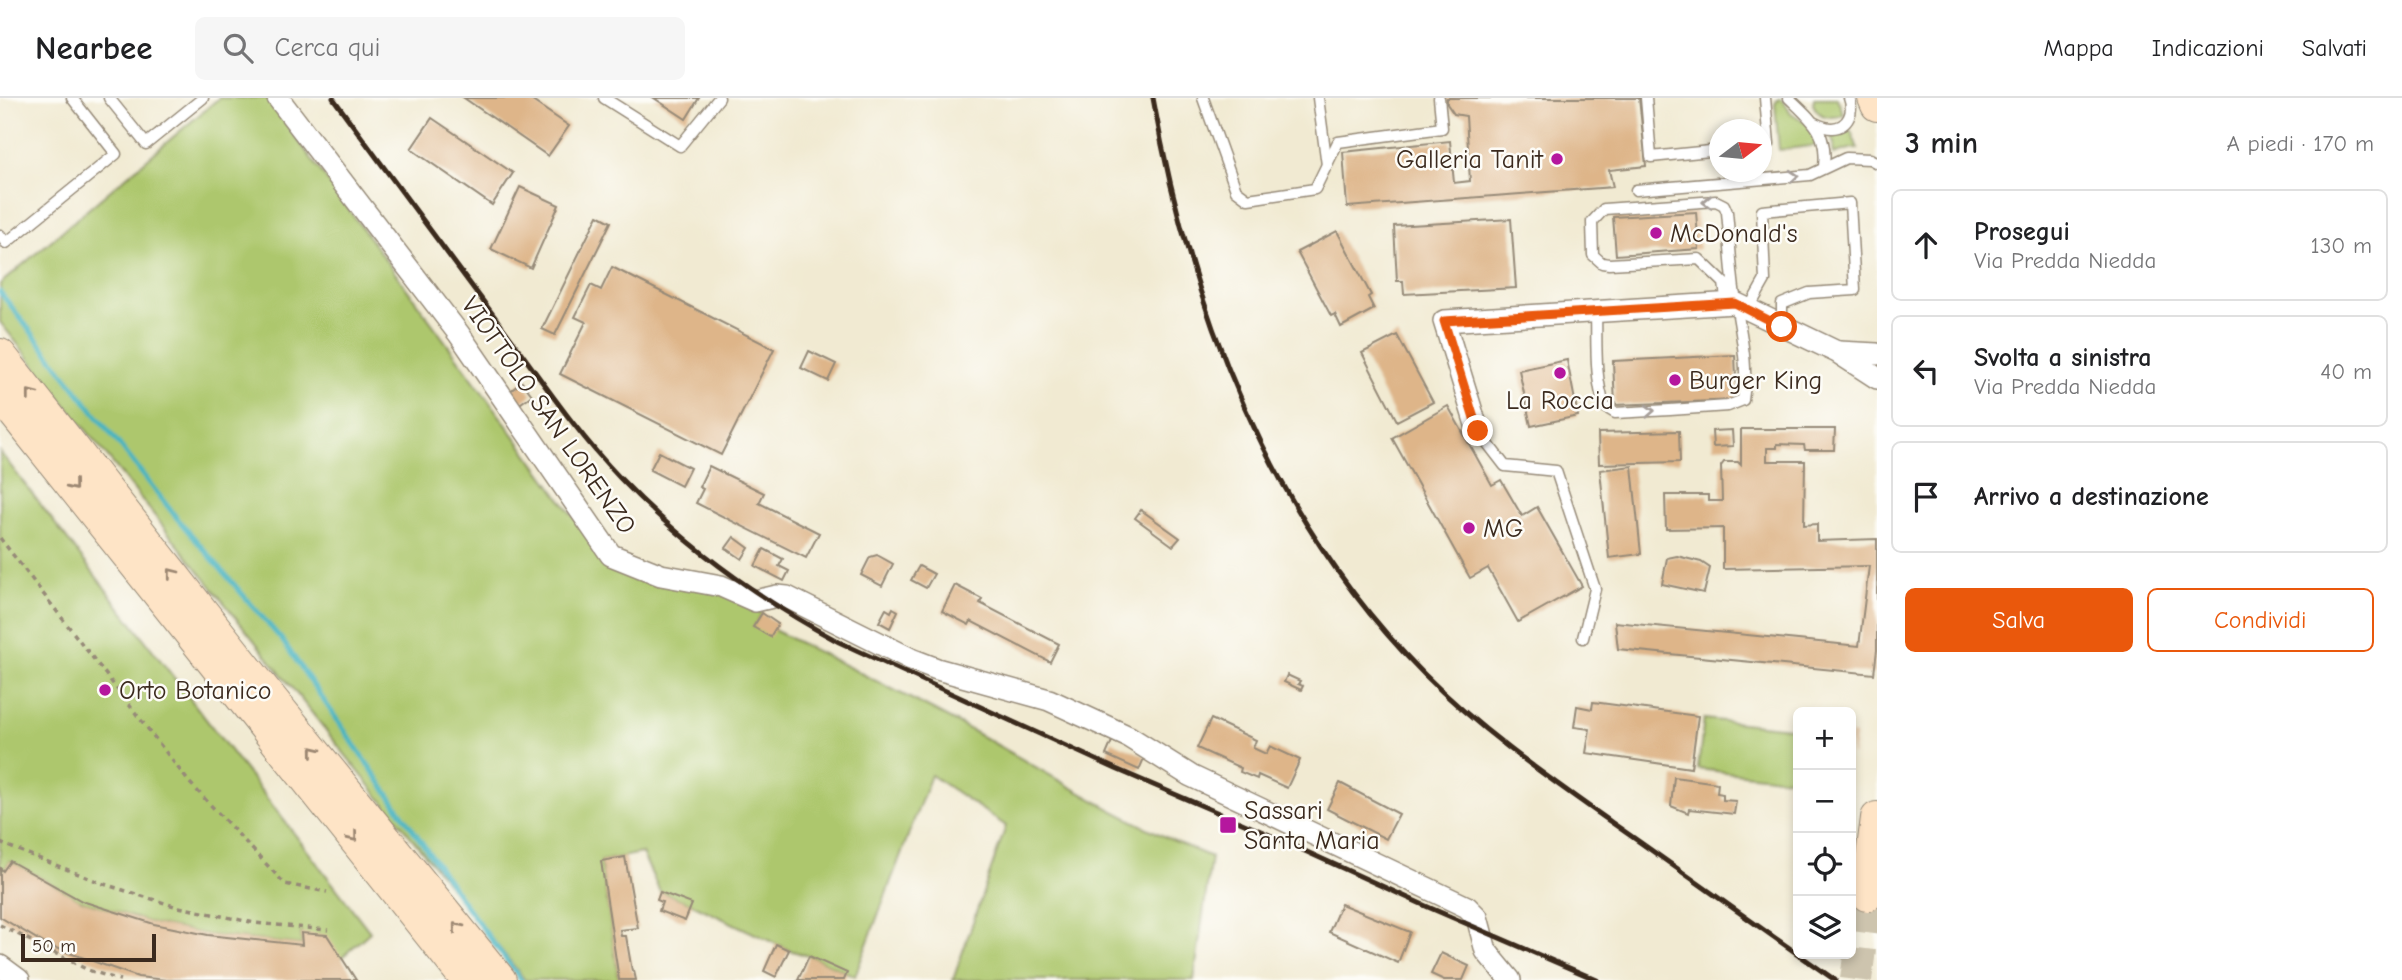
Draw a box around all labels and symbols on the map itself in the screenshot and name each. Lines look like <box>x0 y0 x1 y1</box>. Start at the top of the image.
north arrow <box>1709 119 1772 182</box>
place label: Galleria Tanit <box>1396 145 1545 175</box>
marker: Galleria Tanit <box>1549 151 1565 167</box>
one-way arrow <box>1789 169 1800 184</box>
one-way arrow <box>1701 194 1712 210</box>
place label: McDonald's <box>1670 219 1798 249</box>
marker: McDonald's <box>1648 225 1664 241</box>
street label: VIOTTOLO SAN LORENZO <box>455 291 642 540</box>
route start <box>1766 311 1797 342</box>
marker: La Roccia <box>1552 365 1568 381</box>
place label: Burger King <box>1689 366 1822 396</box>
marker: Burger King <box>1667 372 1683 388</box>
place label: La Roccia <box>1506 386 1614 416</box>
one-way arrow <box>26 390 39 402</box>
one-way arrow <box>1645 403 1656 418</box>
route end <box>1462 415 1493 446</box>
one-way arrow <box>65 478 77 491</box>
place label: MG <box>1483 514 1523 544</box>
marker: MG <box>1461 520 1477 536</box>
one-way arrow <box>167 568 180 580</box>
place label: Orto Botanico <box>119 676 271 706</box>
marker: Orto Botanico <box>97 682 113 698</box>
one-way arrow <box>309 746 322 758</box>
place label: Sassari Santa Maria <box>1244 796 1380 856</box>
marker: Sassari Santa Maria <box>1218 815 1238 835</box>
one-way arrow <box>344 829 357 841</box>
one-way arrow <box>453 923 465 936</box>
scale bar <box>21 931 156 963</box>

